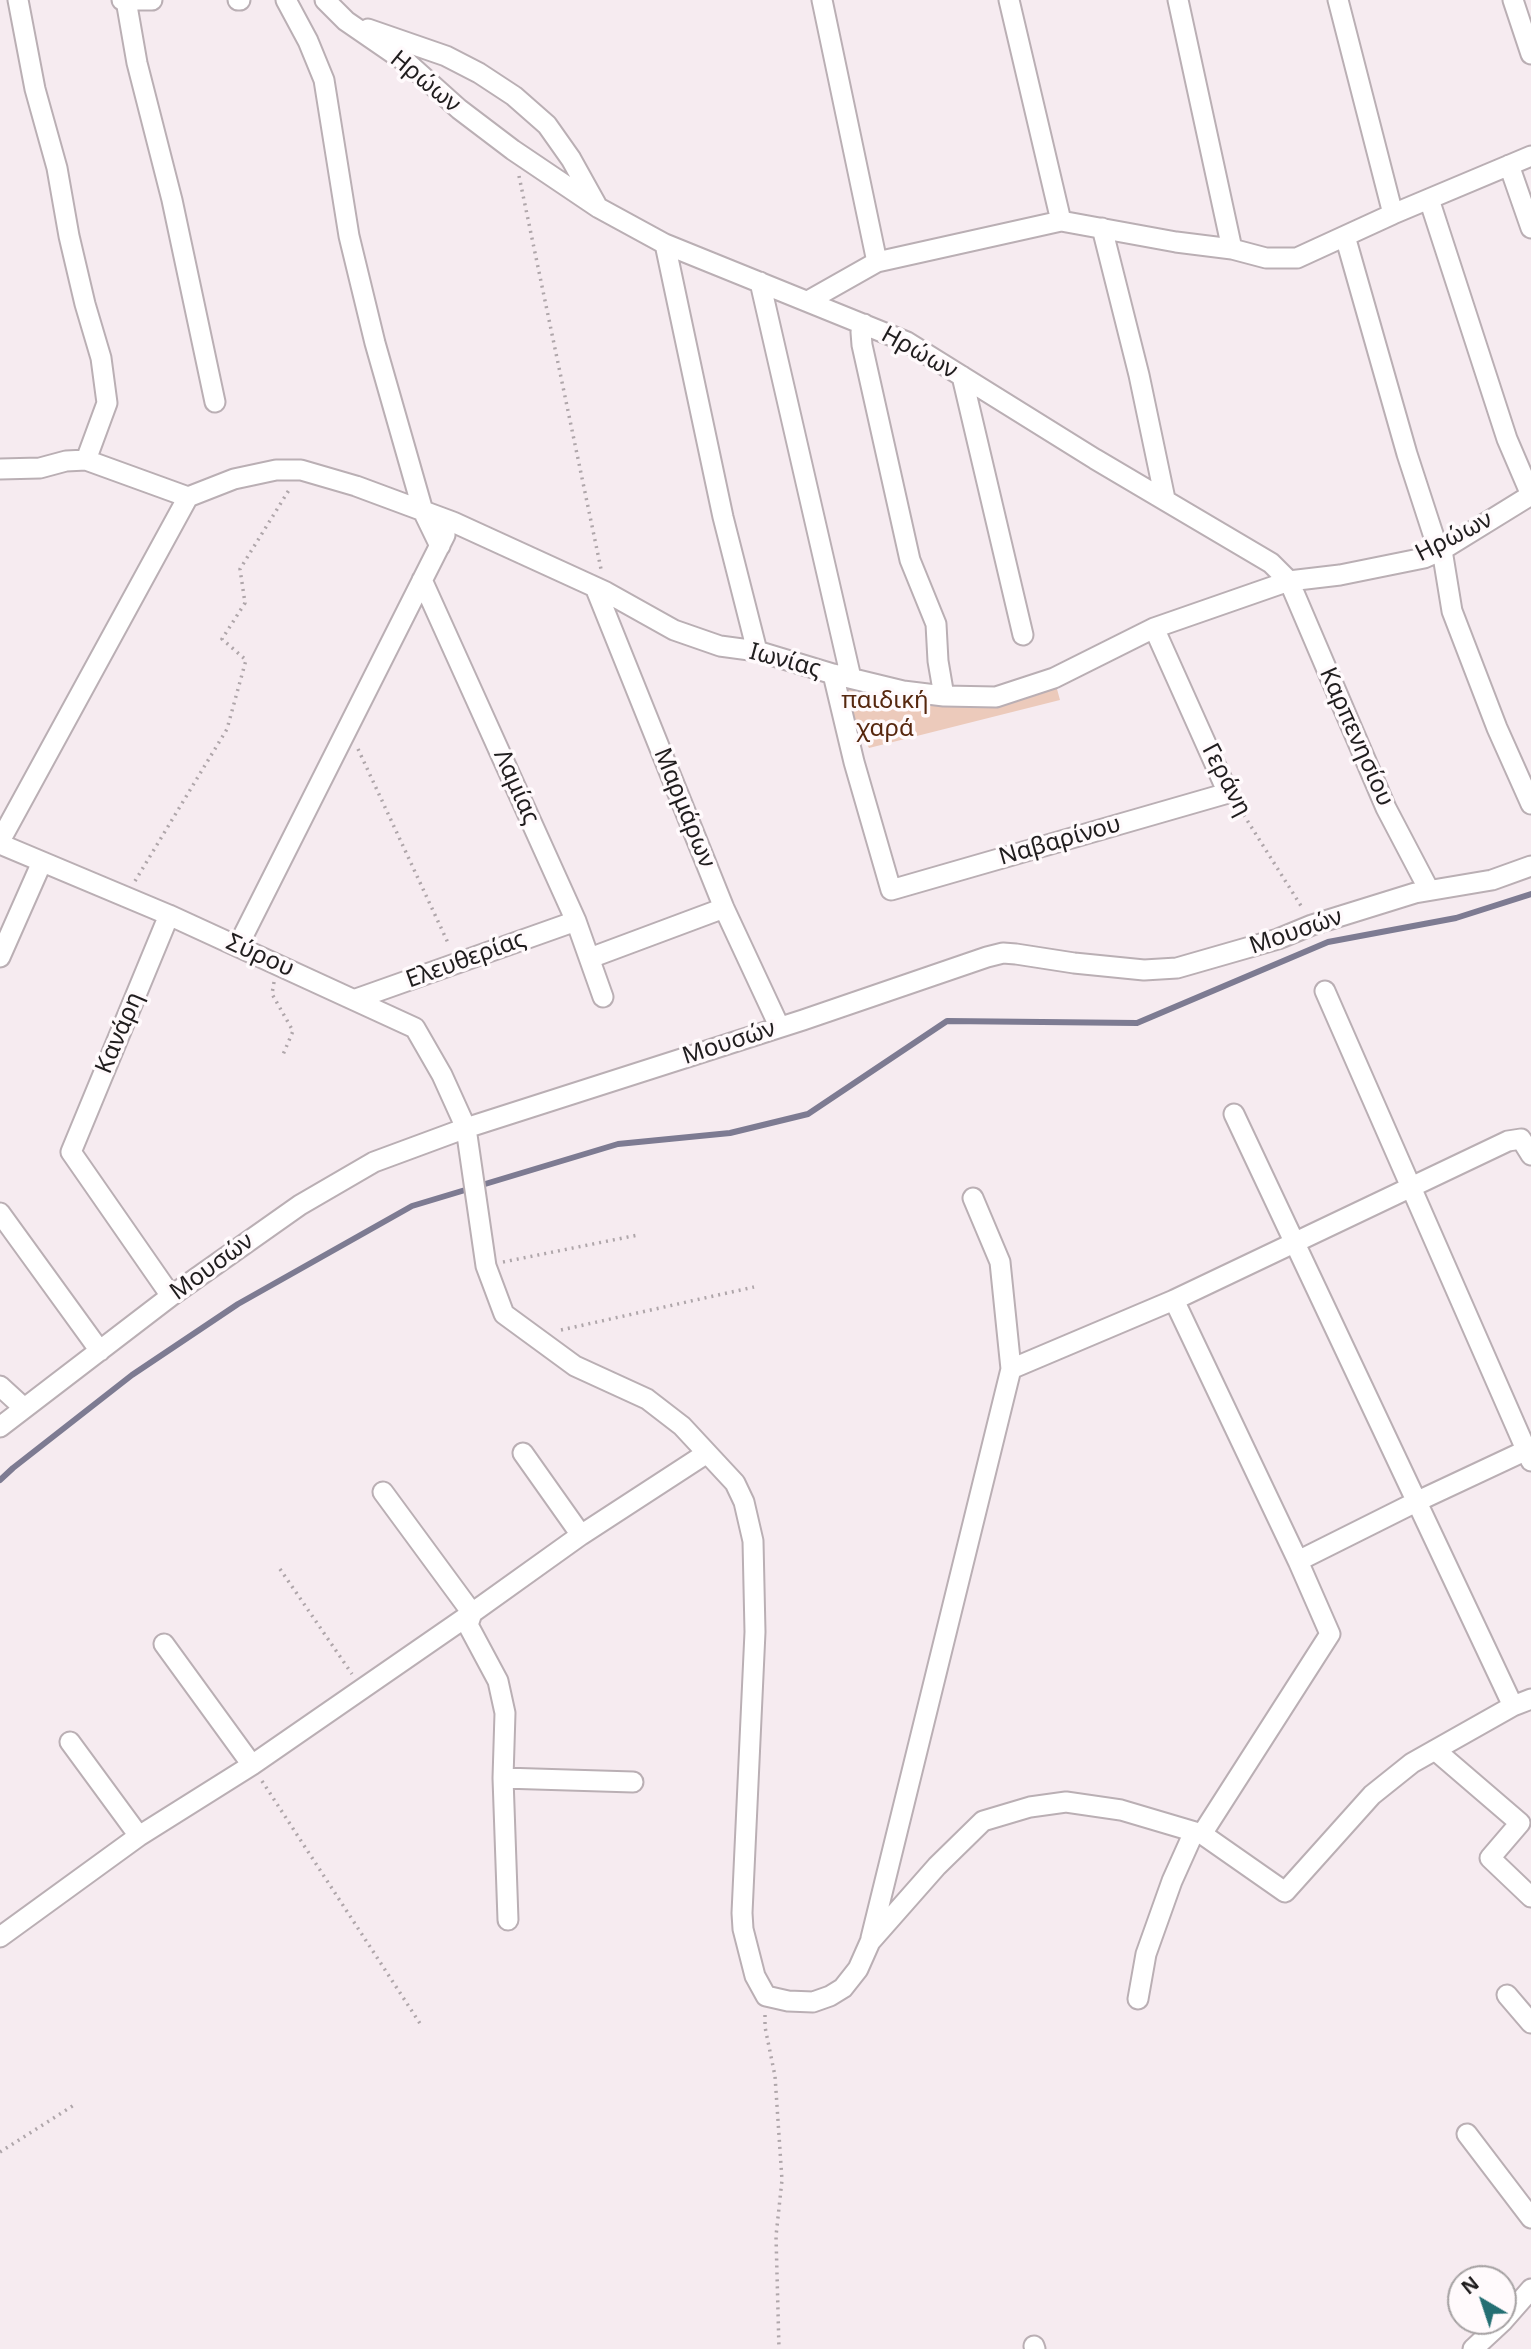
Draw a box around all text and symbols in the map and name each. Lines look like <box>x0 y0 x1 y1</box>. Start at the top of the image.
street label: Ηρώων <box>384 45 466 119</box>
street label: Ηρώων <box>876 320 962 386</box>
street label: Ηρώων <box>1411 505 1497 569</box>
street label: Ιωνίας <box>746 638 824 684</box>
street label: Καρπενησίου <box>1313 663 1399 811</box>
park label: παιδική χαρά <box>841 687 929 743</box>
street label: Γεράνη <box>1195 739 1257 821</box>
street label: Μαρμάρων <box>647 744 721 872</box>
street label: Λαμίας <box>487 745 545 829</box>
street label: Ναβαρίνου <box>996 810 1124 872</box>
street label: Μουσών <box>1246 903 1346 961</box>
street label: Ελευθερίας <box>402 925 530 995</box>
street label: Σύρου <box>222 928 298 984</box>
street label: Κανάρη <box>90 988 150 1078</box>
street label: Μουσών <box>679 1014 779 1072</box>
street label: Μουσών <box>165 1227 259 1307</box>
north arrow <box>1447 2265 1517 2335</box>
text: N <box>1456 2270 1484 2300</box>

